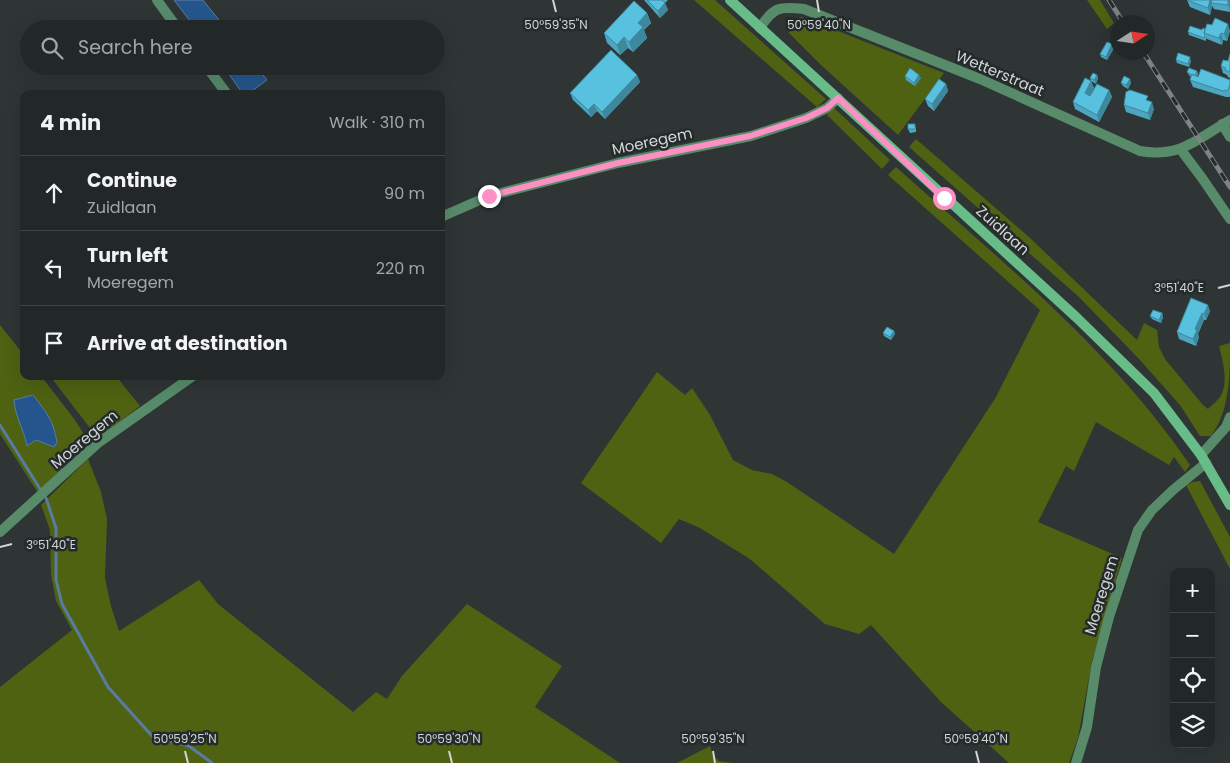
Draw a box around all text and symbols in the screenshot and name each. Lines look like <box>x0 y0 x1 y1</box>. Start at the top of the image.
north arrow <box>1110 15 1155 60</box>
text: 50°59'35"N <box>524 16 588 33</box>
text: 50°59'40"N <box>787 16 851 33</box>
search box <box>20 20 445 75</box>
icon: search <box>38 34 66 62</box>
text: Search here <box>78 34 192 61</box>
street label: Wetterstraat <box>952 45 1048 101</box>
text: 4 min <box>40 108 101 137</box>
text: Walk · 310 m <box>329 111 425 134</box>
street label: Moeregem <box>610 122 694 160</box>
text: Continue <box>87 167 177 194</box>
icon: ahead <box>40 179 68 207</box>
text: 90 m <box>384 182 425 205</box>
route end <box>478 185 501 208</box>
route start <box>933 187 956 210</box>
text: Zuidlaan <box>87 196 156 219</box>
street label: Zuidlaan <box>972 200 1034 260</box>
text: Turn left <box>87 242 168 269</box>
icon: left <box>40 254 68 282</box>
text: 220 m <box>376 257 425 280</box>
text: Moeregem <box>87 271 174 294</box>
text: 3°51'40"E <box>1154 279 1204 296</box>
icon: arrive <box>40 329 68 357</box>
text: Arrive at destination <box>87 330 288 357</box>
street label: Moeregem <box>46 405 122 473</box>
text: 3°51'40"E <box>26 536 76 553</box>
street label: Moeregem <box>1079 553 1123 637</box>
map controls <box>1170 568 1215 748</box>
button: + <box>1170 568 1215 613</box>
button: − <box>1170 613 1215 658</box>
button: locate <box>1170 658 1215 703</box>
button: layers <box>1170 703 1215 748</box>
text: 50°59'25"N <box>153 730 217 747</box>
text: 50°59'30"N <box>417 730 481 747</box>
text: 50°59'35"N <box>681 730 745 747</box>
text: 50°59'40"N <box>944 730 1008 747</box>

